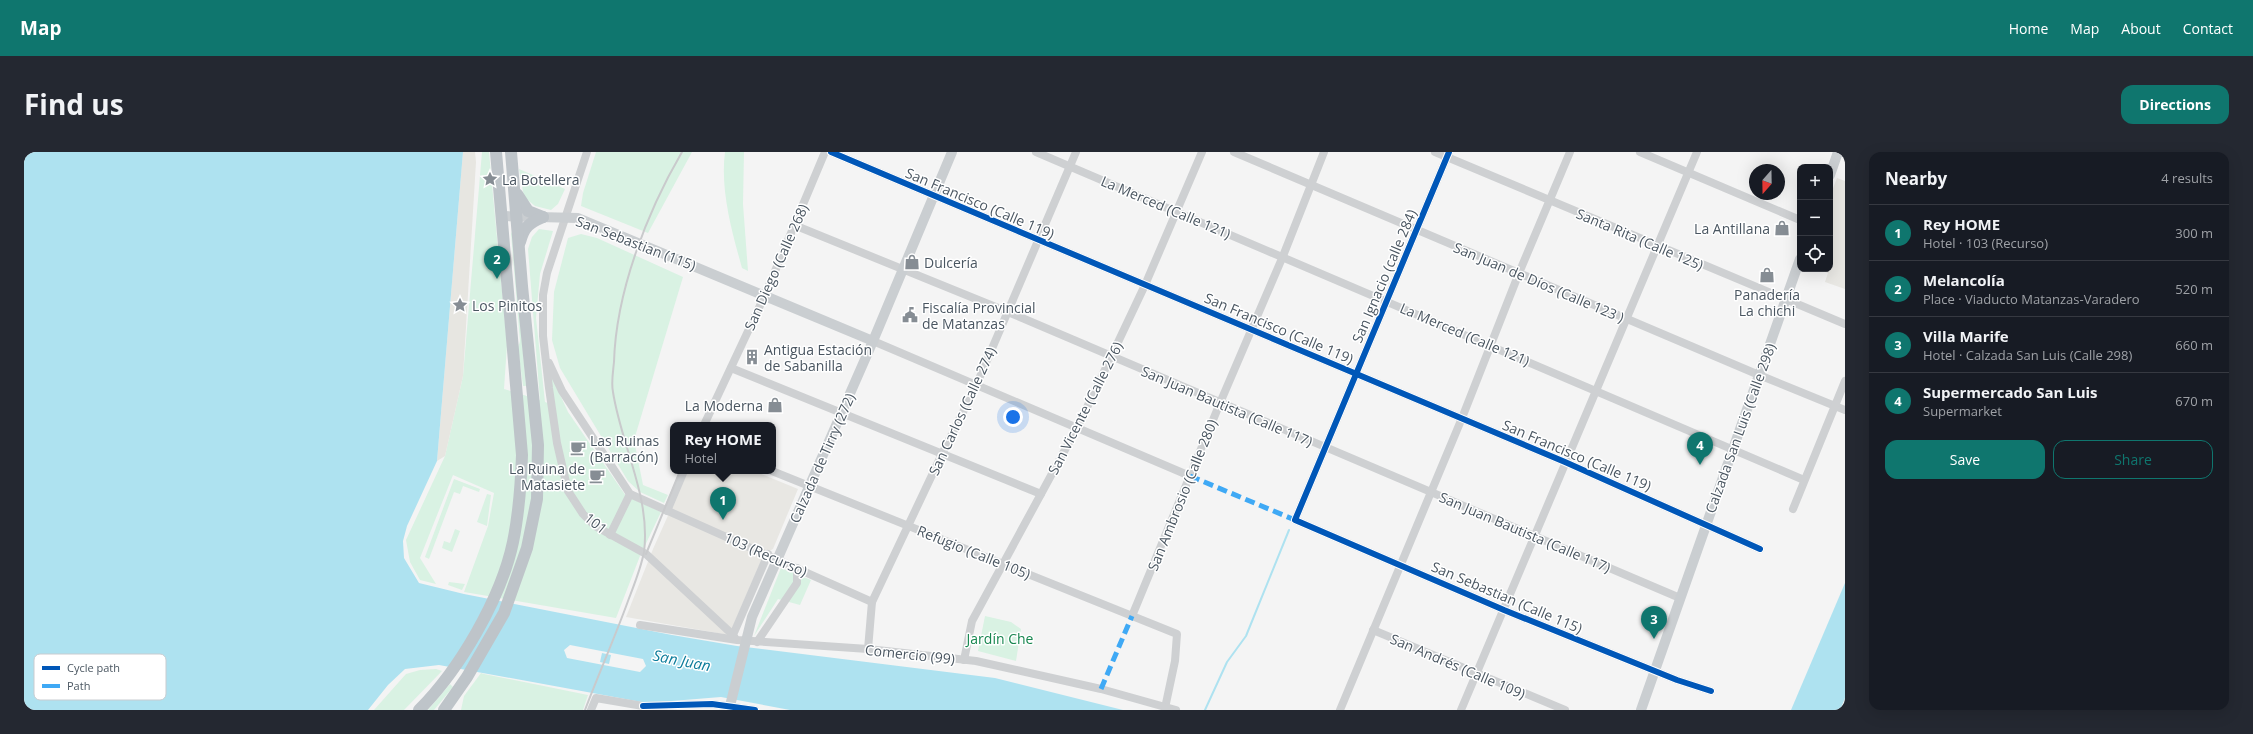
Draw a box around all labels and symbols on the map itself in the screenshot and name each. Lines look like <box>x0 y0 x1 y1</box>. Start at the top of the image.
street label: San Francisco (Calle 119) <box>903 163 1057 243</box>
north arrow <box>1749 164 1785 200</box>
place icon: La Botellera <box>481 170 499 188</box>
place label: La Botellera <box>502 170 579 189</box>
street label: La Merced (Calle 121) <box>1098 171 1234 243</box>
street label: San Diego (Calle 268) <box>740 201 812 333</box>
street label: Santa Rita (Calle 125) <box>1573 204 1707 274</box>
street label: San Ignacio (calle 284) <box>1347 206 1421 346</box>
street label: San Sebastian (115) <box>573 211 699 275</box>
place label: La Antillana <box>1694 219 1770 238</box>
shop icon: La Antillana <box>1773 219 1791 237</box>
street label: San Juan de Díos (Calle 123 ) <box>1451 237 1627 327</box>
pin: 2 <box>484 246 510 279</box>
shop icon: Dulcería <box>903 253 921 271</box>
place label: Dulcería <box>924 253 978 272</box>
shop icon: Panadería La chichi <box>1758 266 1776 284</box>
place label: Panadería La chichi <box>1734 285 1800 320</box>
street label: San Francisco (Calle 119) <box>1202 288 1356 368</box>
place icon: Los Pinitos <box>451 296 469 314</box>
place label: Los Pinitos <box>472 296 543 315</box>
place label: Fiscalía Provincial de Matanzas <box>922 298 1036 333</box>
street label: La Merced (Calle 121) <box>1397 298 1533 370</box>
public building icon: Fiscalía Provincial de Matanzas <box>901 306 919 324</box>
street label: San Vicente (Calle 276) <box>1043 338 1127 478</box>
place label: Antigua Estación de Sabanilla <box>764 340 872 375</box>
street label: Calzada San Luis (Calle 298) <box>1700 341 1780 515</box>
street label: San Carlos (Calle 274) <box>924 344 1000 478</box>
building icon: Antigua Estación de Sabanilla <box>743 348 761 366</box>
street label: San Juan Bautista (Calle 117) <box>1138 361 1316 451</box>
street label: Calzada de Tirry (272) <box>785 390 859 526</box>
place label: La Moderna <box>685 396 763 415</box>
shop icon: La Moderna <box>766 396 784 414</box>
your location <box>1003 407 1023 427</box>
street label: San Francisco (Calle 119) <box>1500 415 1654 495</box>
street label: San Ambrosio (Calle 280) <box>1143 416 1221 574</box>
place label: Las Ruinas (Barracón) <box>590 431 660 466</box>
pin: 4 <box>1687 432 1713 465</box>
cafe icon: Las Ruinas (Barracón) <box>569 439 587 457</box>
place label: La Ruina de Matasiete <box>509 459 585 494</box>
cafe icon: La Ruina de Matasiete <box>588 467 606 485</box>
pin: 1 <box>710 487 736 520</box>
street label: San Juan Bautista (Calle 117) <box>1436 487 1614 577</box>
street label: 101 <box>581 508 611 538</box>
street label: Refugio (Calle 105) <box>915 521 1033 583</box>
street label: 103 (Recurso) <box>722 527 810 581</box>
street label: San Sebastian (Calle 115) <box>1429 557 1585 637</box>
pin: 3 <box>1641 606 1667 639</box>
park label: Jardín Che <box>965 629 1034 648</box>
street label: San Andrés (Calle 109) <box>1388 629 1528 703</box>
street label: Comercio (99) <box>864 640 956 668</box>
water label: San Juan <box>651 645 713 675</box>
legend <box>34 654 166 700</box>
text: Cycle path <box>67 660 120 675</box>
text: Path <box>67 678 90 693</box>

